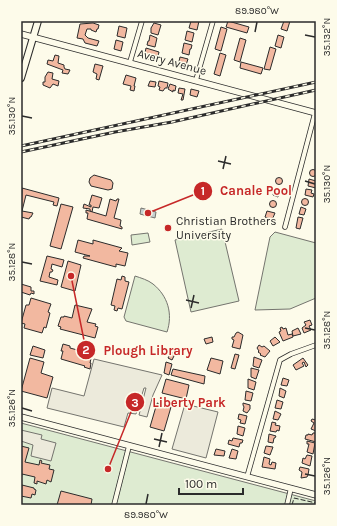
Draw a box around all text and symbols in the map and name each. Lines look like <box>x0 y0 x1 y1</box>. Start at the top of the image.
text: 89.980°W <box>235 5 279 17</box>
text: 35.132°N <box>321 18 333 56</box>
street label: Avery Avenue <box>136 46 208 78</box>
text: 35.130°N <box>6 97 18 135</box>
text: 35.130°N <box>321 165 333 203</box>
callout: Canale Pool <box>193 178 300 203</box>
text: Canale Pool <box>220 183 292 198</box>
text: 1 <box>201 184 205 198</box>
place label: Christian Brothers University <box>176 214 277 242</box>
marker: Christian Brothers University <box>163 223 173 233</box>
text: 35.128°N <box>6 243 18 281</box>
text: 35.128°N <box>321 311 333 349</box>
callout: Plough Library <box>76 338 201 363</box>
text: 2 <box>82 343 90 357</box>
text: Plough Library <box>104 343 193 358</box>
text: 35.126°N <box>6 389 18 427</box>
callout: Liberty Park <box>125 390 234 415</box>
text: Liberty Park <box>152 395 226 410</box>
text: 3 <box>131 396 139 410</box>
text: 35.126°N <box>321 457 333 495</box>
scale bar <box>179 470 243 496</box>
text: 100 m <box>185 477 217 491</box>
text: 89.980°W <box>124 509 168 521</box>

